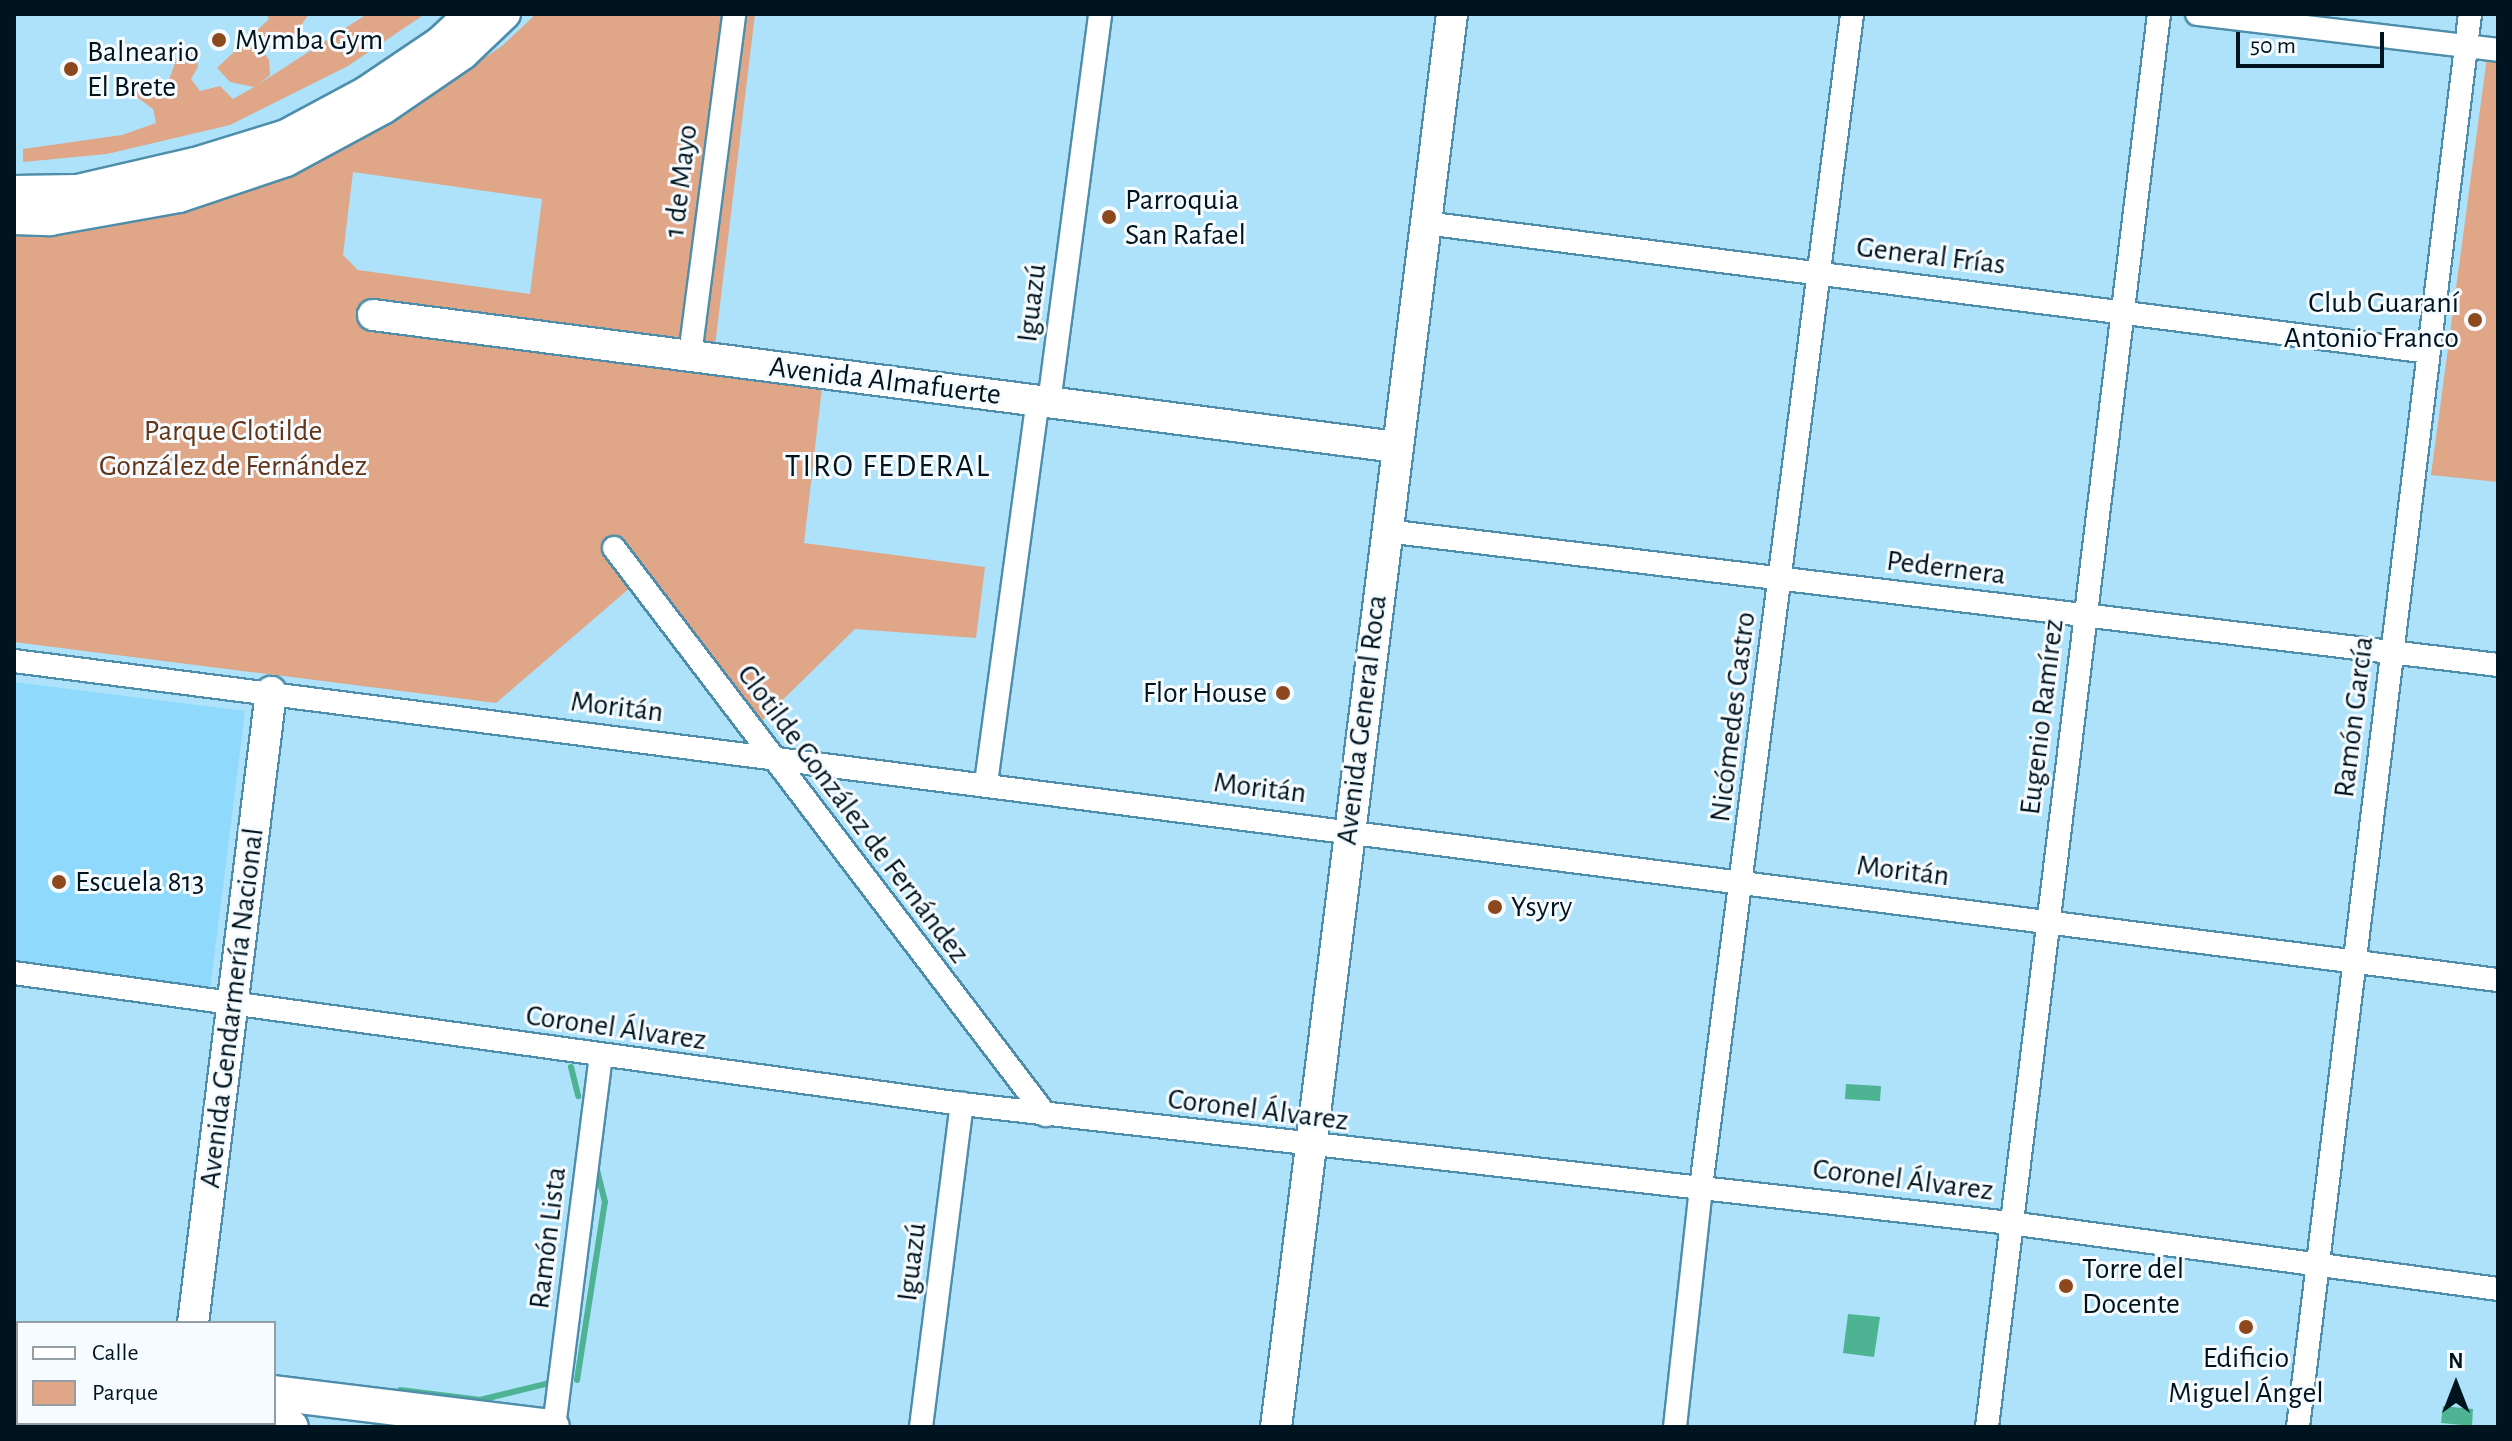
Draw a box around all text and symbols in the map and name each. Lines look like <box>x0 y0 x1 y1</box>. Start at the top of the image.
scale bar <box>2240 16 2388 66</box>
place label: Mymba Gym <box>235 22 383 58</box>
marker: Mymba Gym <box>210 31 228 49</box>
place label: Balneario El Brete <box>87 34 199 104</box>
text: 50 m <box>2250 34 2296 58</box>
marker: Balneario El Brete <box>62 60 80 78</box>
street label: 1 de Mayo <box>656 122 706 240</box>
place label: Parroquia San Rafael <box>1125 182 1246 252</box>
marker: Parroquia San Rafael <box>1100 208 1118 226</box>
street label: General Frías <box>1854 229 2008 283</box>
street label: Iguazú <box>1009 262 1055 344</box>
place label: Club Guaraní Antonio Franco <box>2284 285 2459 356</box>
marker: Club Guaraní Antonio Franco <box>2466 311 2484 329</box>
street label: Avenida Almafuerte <box>767 349 1003 413</box>
park label: Parque Clotilde González de Fernández <box>99 413 367 484</box>
district label: TIRO FEDERAL <box>785 447 991 485</box>
street label: Pedernera <box>1884 543 2008 593</box>
street label: Avenida General Roca <box>1329 593 1395 847</box>
street label: Nicómedes Castro <box>1702 610 1764 824</box>
street label: Eugenio Ramírez <box>2012 617 2072 817</box>
street label: Ramón García <box>2326 634 2382 800</box>
street label: Clotilde González de Fernández <box>729 658 977 970</box>
place label: Flor House <box>1143 675 1267 711</box>
street label: Moritán <box>569 683 665 731</box>
marker: Flor House <box>1274 684 1292 702</box>
street label: Moritán <box>1212 764 1308 812</box>
street label: Avenida Gendarmería Nacional <box>192 826 272 1190</box>
street label: Moritán <box>1855 847 1951 895</box>
place label: Escuela 813 <box>75 864 204 900</box>
marker: Escuela 813 <box>50 873 68 891</box>
place label: Ysyry <box>1511 889 1572 925</box>
marker: Ysyry <box>1486 898 1504 916</box>
street label: Coronel Álvarez <box>524 998 708 1058</box>
street label: Coronel Álvarez <box>1166 1081 1350 1139</box>
street label: Coronel Álvarez <box>1811 1151 1995 1209</box>
street label: Ramón Lista <box>521 1165 575 1311</box>
street label: Iguazú <box>889 1221 935 1303</box>
place label: Torre del Docente <box>2082 1251 2184 1322</box>
marker: Torre del Docente <box>2057 1277 2075 1295</box>
marker: Edificio Miguel Ángel <box>2237 1318 2255 1336</box>
legend <box>16 1321 276 1425</box>
place label: Edificio Miguel Ángel <box>2168 1340 2324 1410</box>
text: Calle <box>92 1341 139 1365</box>
north arrow <box>2416 1345 2496 1425</box>
text: N <box>2448 1350 2464 1372</box>
text: Parque <box>92 1381 158 1405</box>

